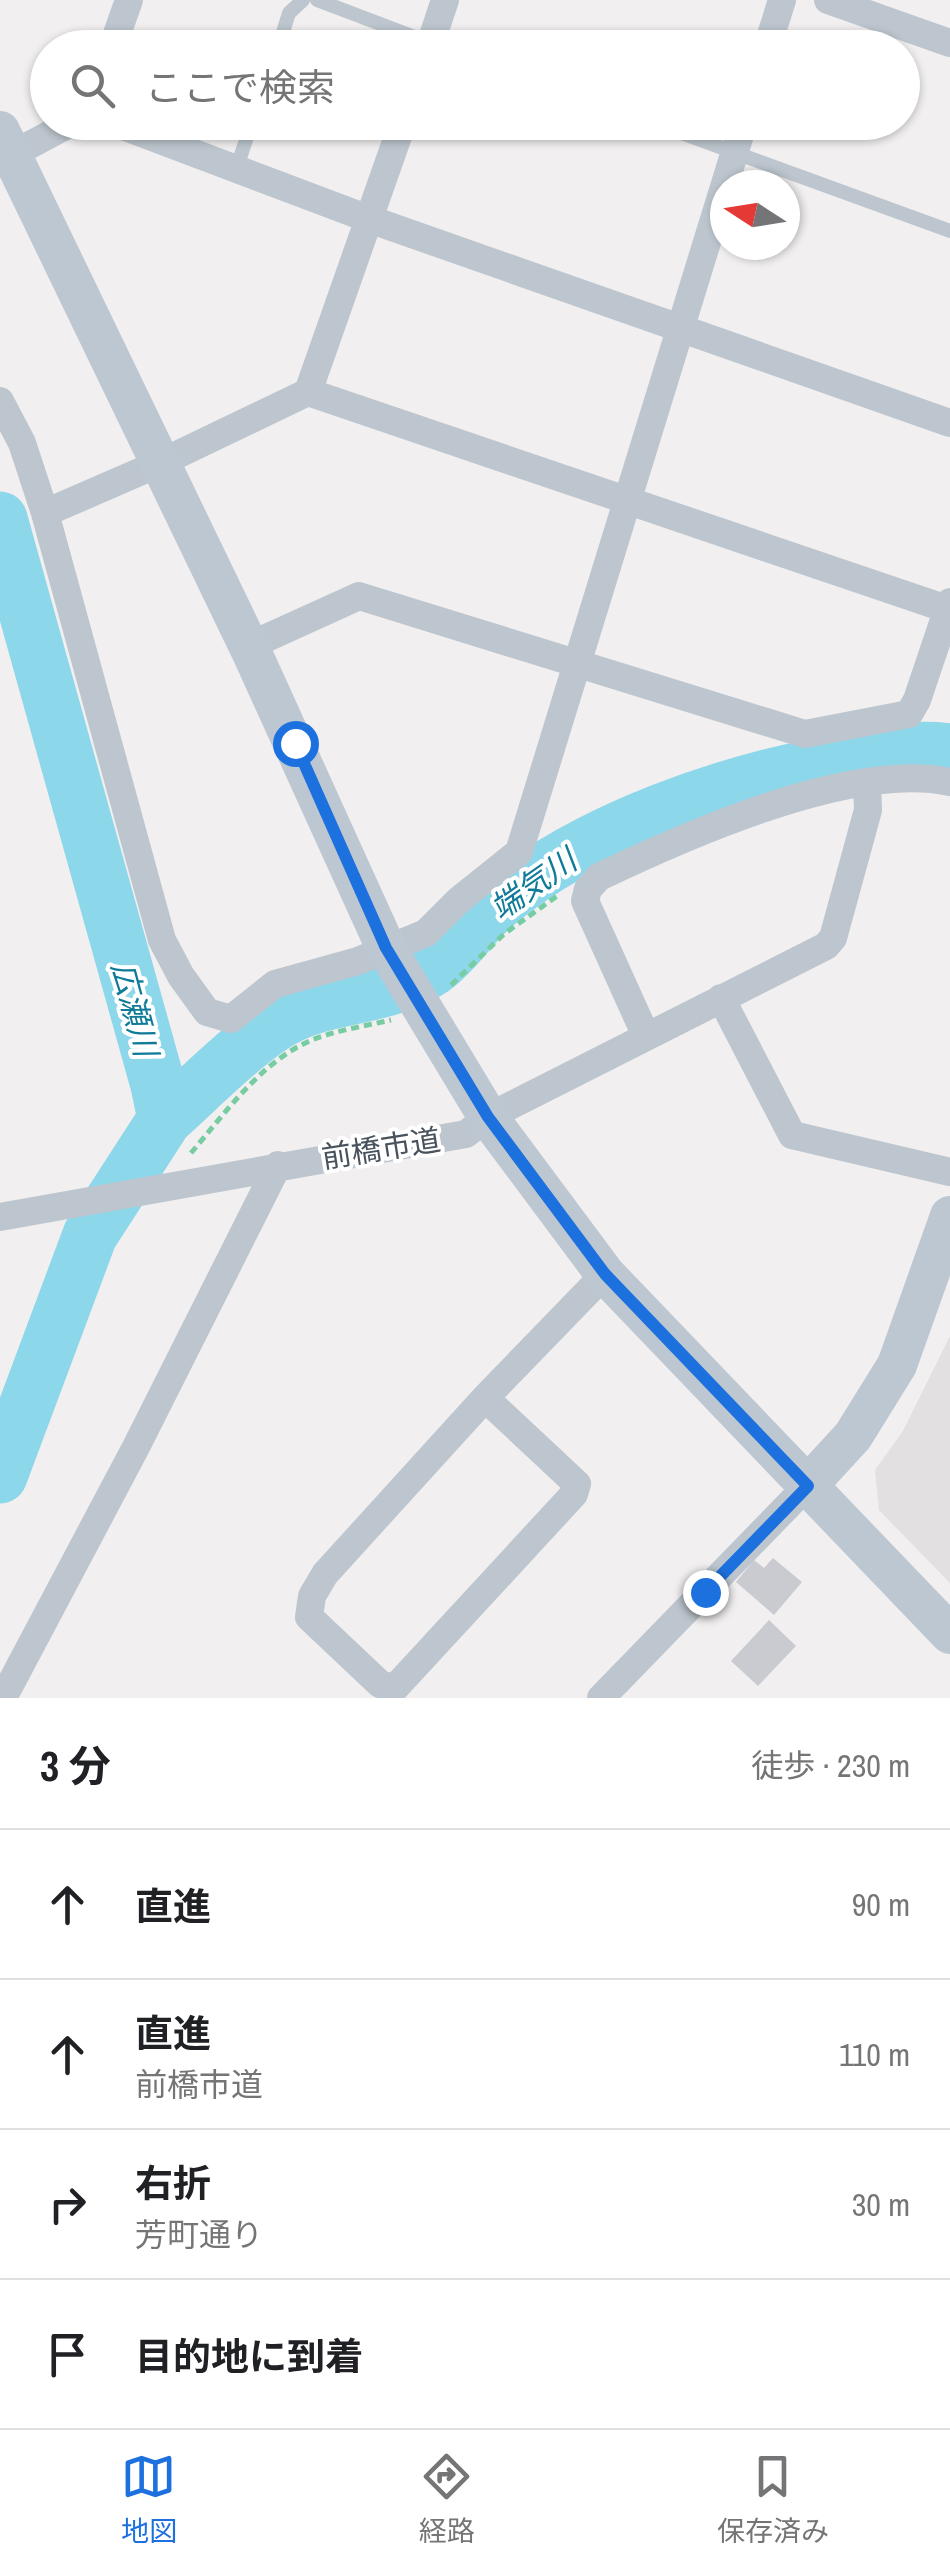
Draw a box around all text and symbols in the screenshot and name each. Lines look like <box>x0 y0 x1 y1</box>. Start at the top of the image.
search box <box>30 30 920 140</box>
icon: search <box>65 58 120 113</box>
text: ここで検索 <box>145 62 335 113</box>
north arrow <box>710 170 800 260</box>
route start <box>273 721 319 767</box>
water label: 端気川 <box>481 837 587 929</box>
water label: 広瀬川 <box>102 957 169 1064</box>
street label: 前橋市道 <box>319 1119 443 1177</box>
route end <box>683 1570 729 1616</box>
text: 3 分 <box>40 1738 111 1794</box>
text: 徒歩 · 230 m <box>751 1744 910 1787</box>
icon: ahead <box>40 1877 95 1932</box>
text: 直進 <box>135 1881 211 1932</box>
text: 90 m <box>852 1883 910 1926</box>
text: 直進 <box>135 2008 211 2059</box>
icon: ahead <box>40 2027 95 2082</box>
text: 110 m <box>839 2033 910 2076</box>
text: 前橋市道 <box>135 2063 263 2106</box>
text: 右折 <box>135 2158 211 2209</box>
icon: right <box>40 2177 95 2232</box>
text: 30 m <box>852 2183 910 2226</box>
text: 芳町通り <box>135 2213 263 2256</box>
icon: arrive <box>40 2327 95 2382</box>
text: 目的地に到着 <box>135 2331 363 2382</box>
tab: 地図 <box>121 2449 177 2550</box>
tab: 経路 <box>419 2449 475 2550</box>
tab: 保存済み <box>717 2449 829 2550</box>

